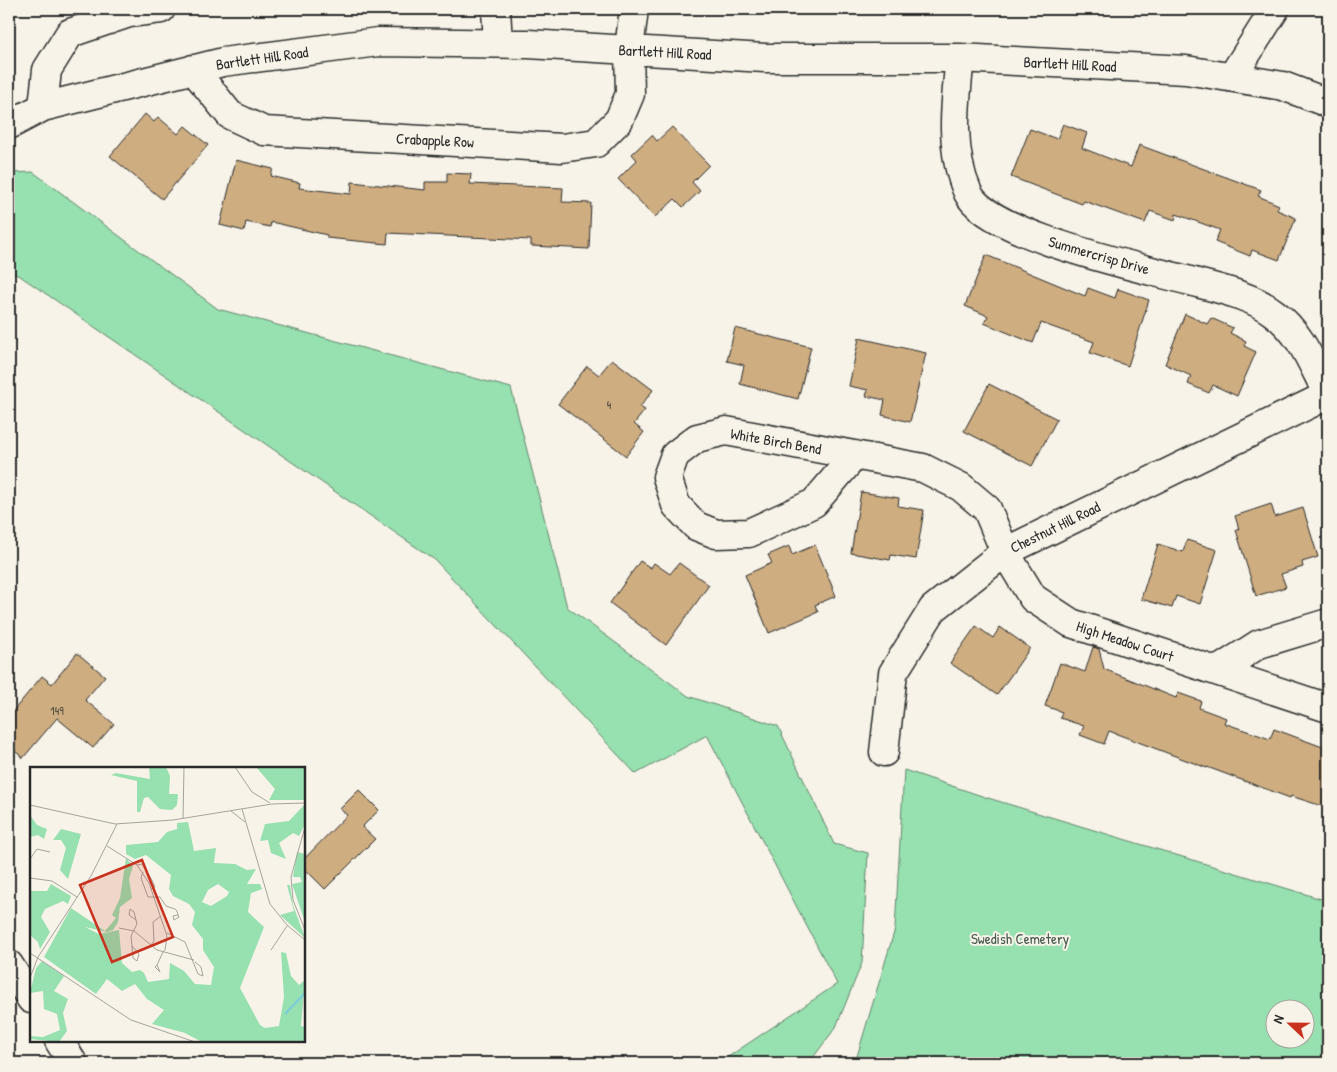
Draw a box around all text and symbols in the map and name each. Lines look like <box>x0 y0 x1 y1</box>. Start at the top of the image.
street label: Bartlett Hill Road <box>618 39 712 65</box>
street label: Bartlett Hill Road <box>214 41 310 75</box>
street label: Bartlett Hill Road <box>1023 51 1117 77</box>
street label: Crabapple Row <box>396 127 475 153</box>
street label: Summercrisp Drive <box>1046 231 1152 279</box>
house number: 4 <box>607 396 612 413</box>
street label: White Birch Bend <box>729 423 823 459</box>
street label: Chestnut Hill Road <box>1006 496 1104 558</box>
street label: High Meadow Court <box>1074 615 1177 667</box>
house number: 149 <box>50 702 64 719</box>
inset map <box>30 767 305 1042</box>
park label: Swedish Cemetery <box>971 928 1069 949</box>
north arrow <box>1264 1000 1314 1050</box>
text: N <box>1267 1011 1288 1026</box>

